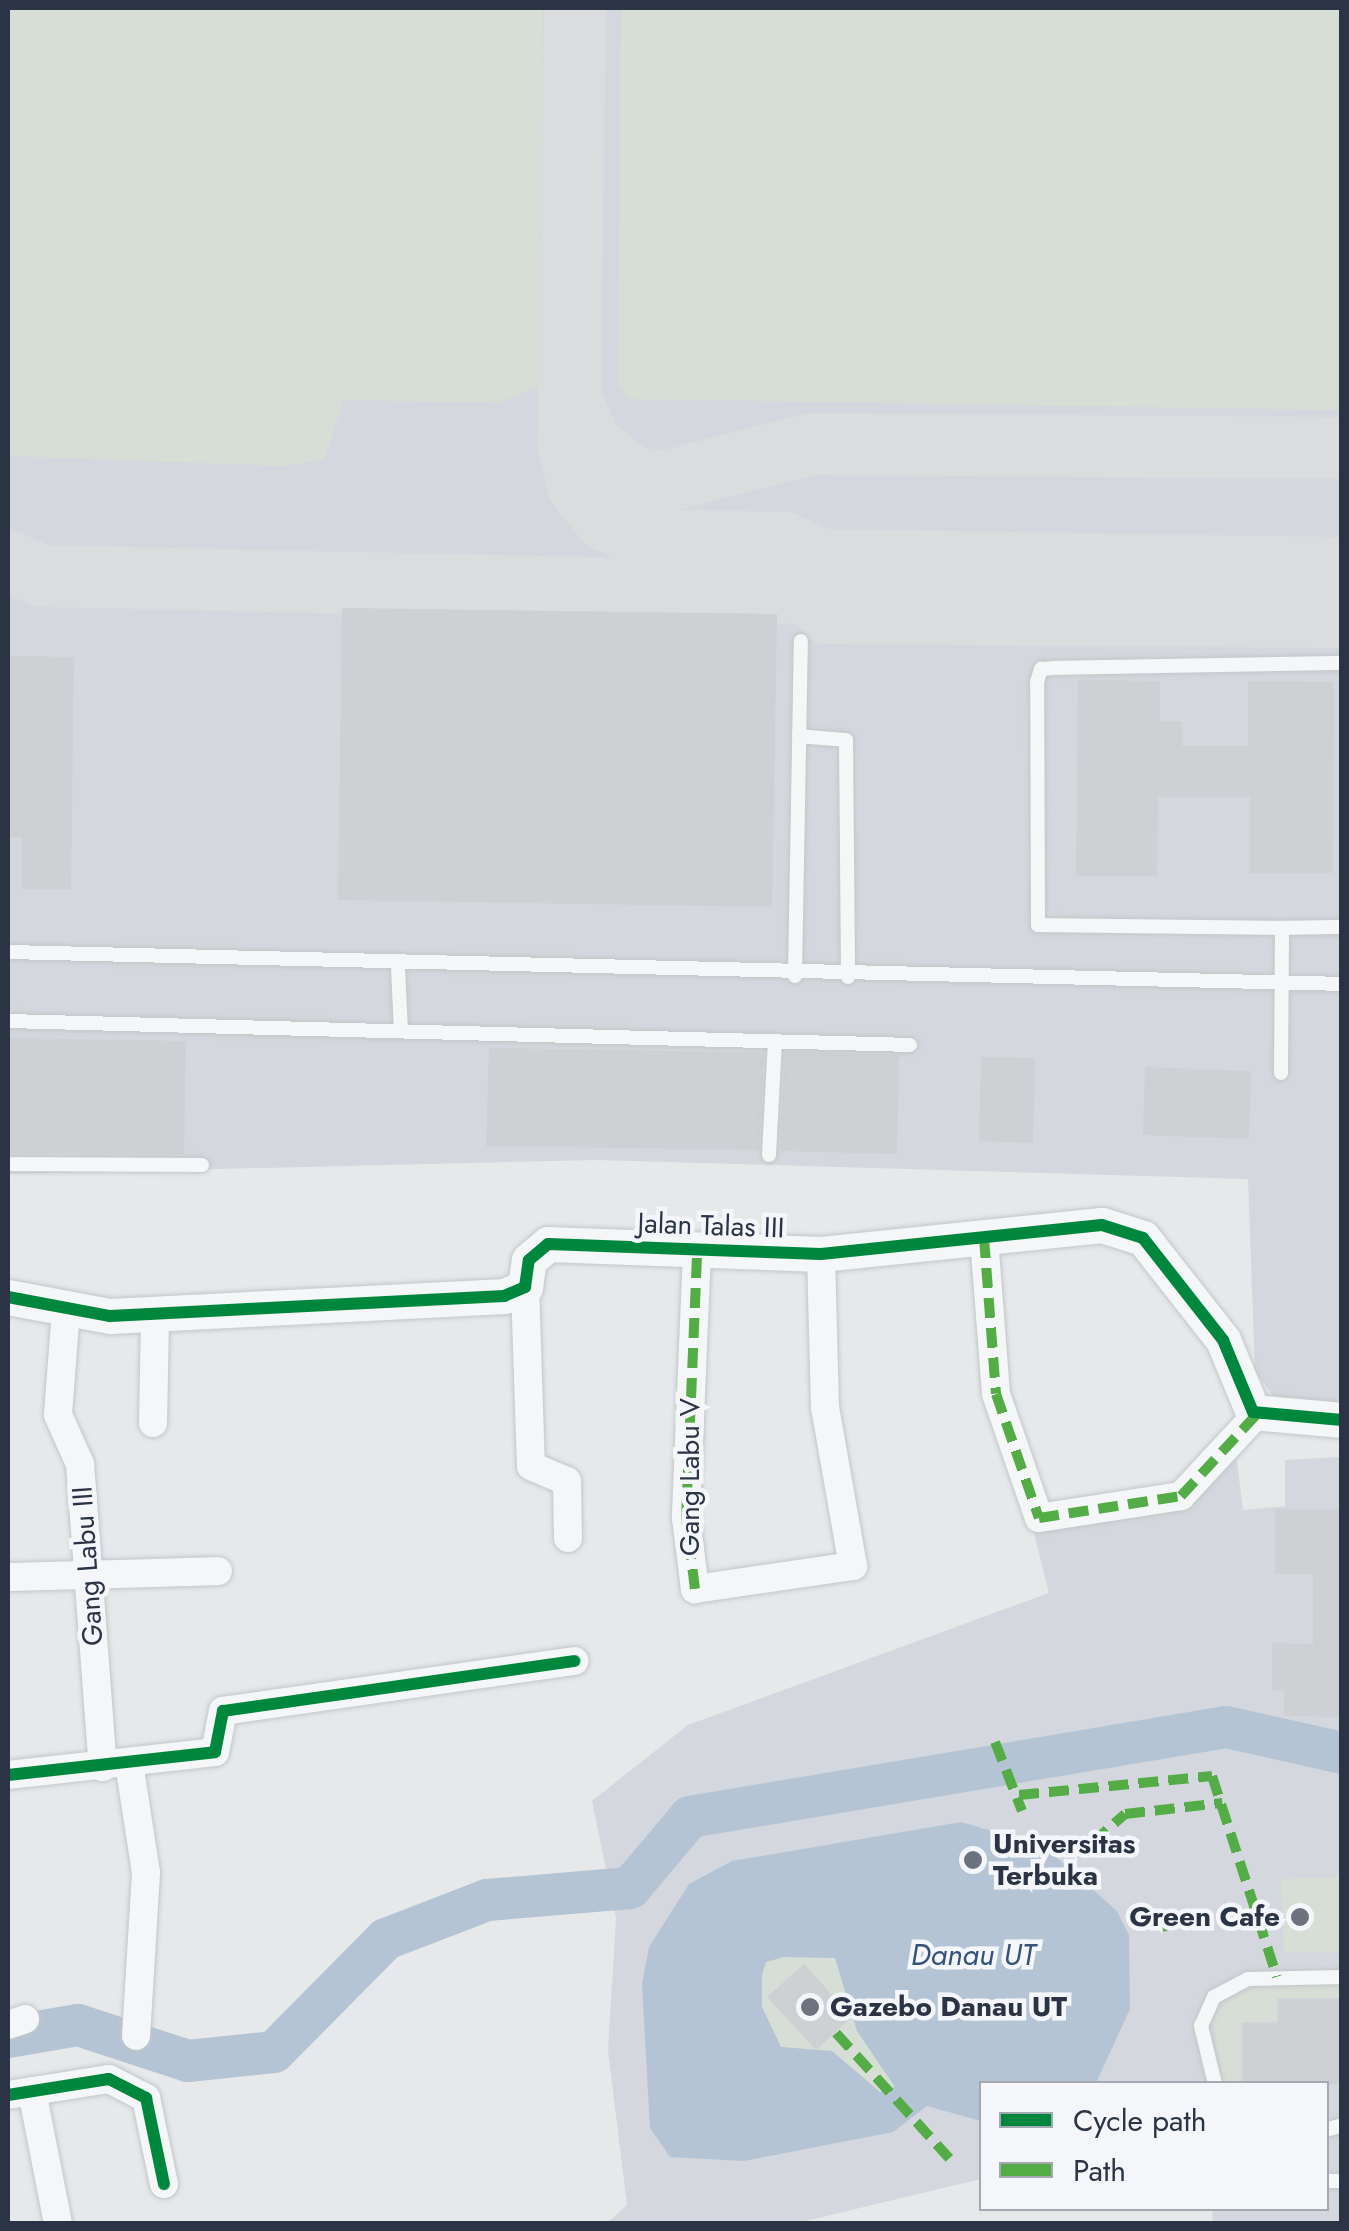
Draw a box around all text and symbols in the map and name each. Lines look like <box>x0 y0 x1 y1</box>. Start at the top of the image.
street label: Jalan Talas III <box>637 1207 785 1245</box>
street label: Gang Labu V <box>673 1398 707 1556</box>
street label: Gang Labu III <box>66 1485 110 1647</box>
place label: Universitas Terbuka <box>993 1827 1136 1893</box>
marker: Universitas Terbuka <box>962 1849 984 1871</box>
place label: Green Cafe <box>1129 1900 1280 1934</box>
marker: Green Cafe <box>1289 1906 1311 1928</box>
water label: Danau UT <box>911 1937 1035 1973</box>
place label: Gazebo Danau UT <box>830 1990 1067 2024</box>
marker: Gazebo Danau UT <box>799 1996 821 2018</box>
legend <box>979 2081 1329 2211</box>
text: Cycle path <box>1073 2099 1206 2142</box>
text: Path <box>1073 2149 1126 2192</box>

